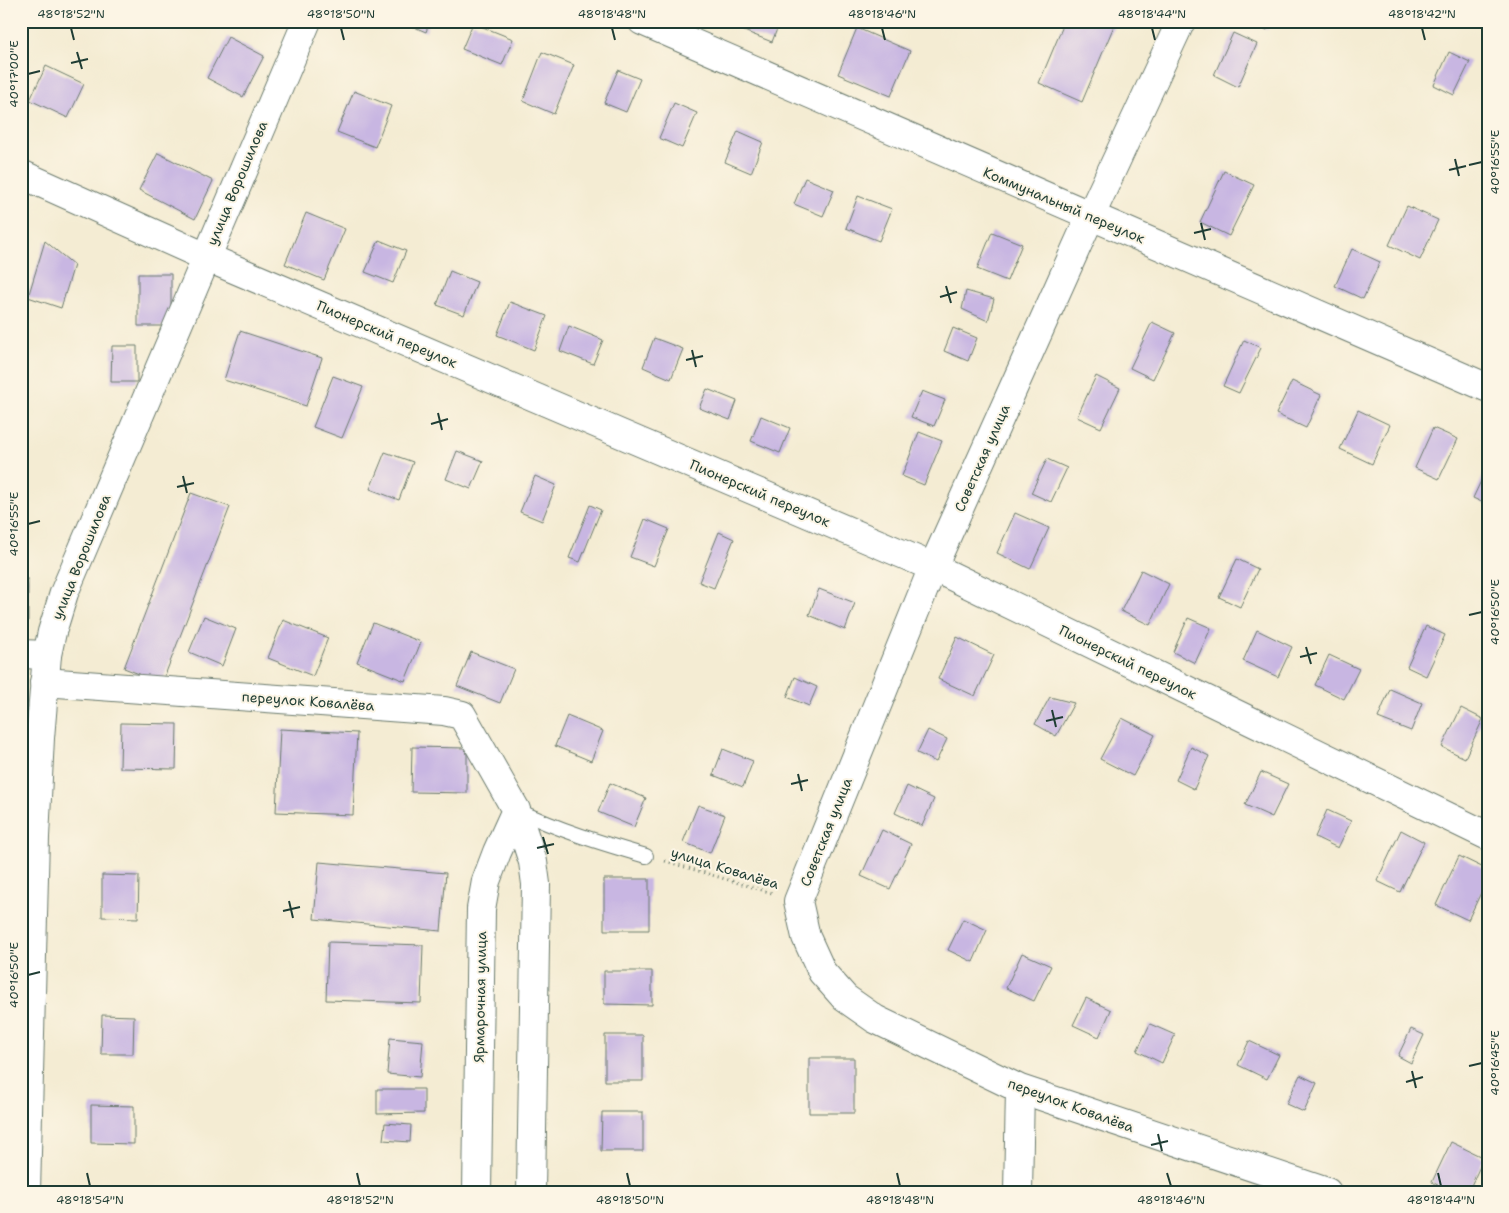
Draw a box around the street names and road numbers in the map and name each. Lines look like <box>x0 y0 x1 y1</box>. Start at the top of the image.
street label: улица Ворошилова <box>203 118 272 248</box>
street label: Коммунальный переулок <box>980 163 1148 247</box>
street label: Пионерский переулок <box>314 296 460 372</box>
street label: Советская улица <box>950 401 1014 515</box>
street label: Пионерский переулок <box>687 455 833 531</box>
street label: улица Ворошилова <box>48 491 114 622</box>
street label: Пионерский переулок <box>1056 621 1200 703</box>
street label: переулок Ковалёва <box>241 687 375 715</box>
street label: Советская улица <box>796 775 856 889</box>
street label: улица Ковалёва <box>669 843 781 893</box>
street label: Ярмарочная улица <box>470 931 490 1063</box>
street label: переулок Ковалёва <box>1006 1074 1137 1136</box>

